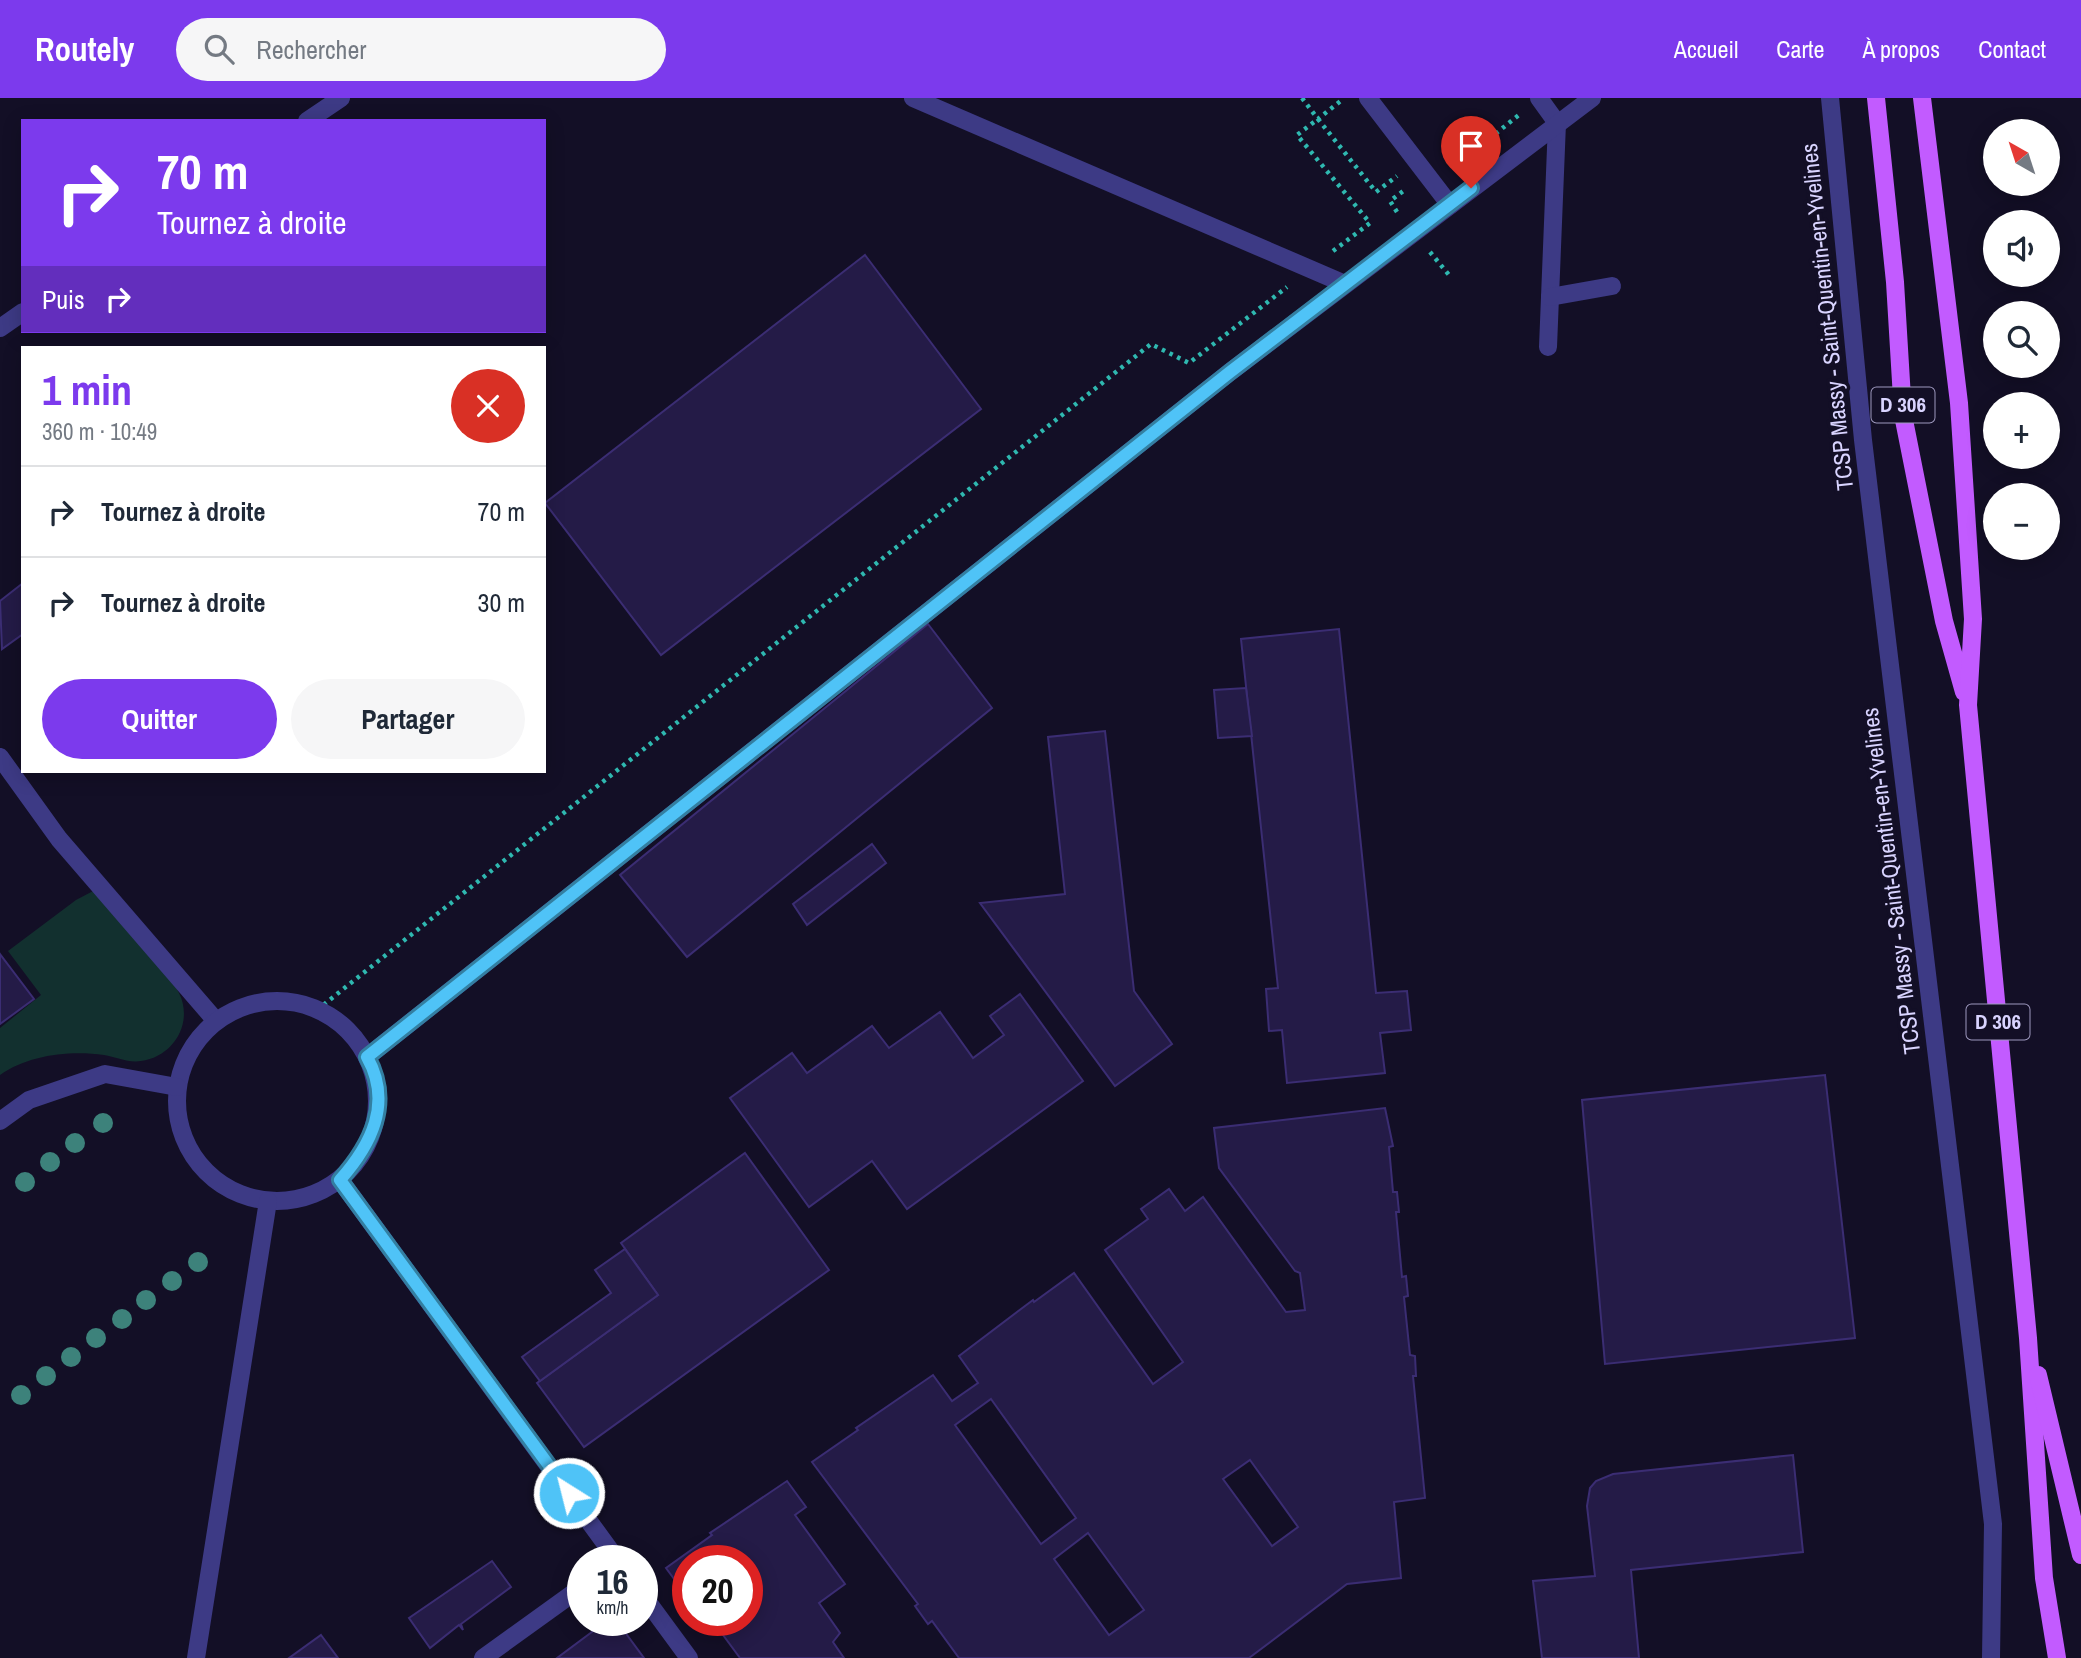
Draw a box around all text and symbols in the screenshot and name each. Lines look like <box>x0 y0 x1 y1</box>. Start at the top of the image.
search box <box>176 18 666 81</box>
text: Routely <box>35 27 134 71</box>
icon: search <box>200 30 238 68</box>
text: Rechercher <box>256 32 366 67</box>
text: Accueil <box>1674 33 1738 65</box>
text: Carte <box>1776 33 1824 65</box>
text: À propos <box>1862 33 1940 65</box>
text: Contact <box>1978 33 2046 65</box>
pin <box>1441 116 1501 188</box>
north arrow <box>1983 119 2060 196</box>
map controls <box>1983 119 2060 560</box>
icon: arrive <box>1452 127 1490 165</box>
text: 70 m <box>157 138 249 204</box>
street label: TCSP Massy - Saint-Quentin-en-Yvelines <box>1793 142 1860 492</box>
icon: right <box>42 147 133 238</box>
text: Tournez à droite <box>157 201 347 244</box>
button: sound <box>1983 210 2060 287</box>
icon: right <box>99 280 137 318</box>
text: Puis <box>42 282 85 317</box>
button: search <box>1983 301 2060 378</box>
text: 1 min <box>42 362 132 418</box>
button: close <box>451 369 525 443</box>
road number: D 306 <box>1871 388 1934 422</box>
button: + <box>1983 392 2060 469</box>
text: 360 m · 10:49 <box>42 416 157 447</box>
button: − <box>1983 483 2060 560</box>
icon: right <box>42 493 80 531</box>
text: Tournez à droite <box>101 494 265 529</box>
text: 70 m <box>478 494 525 529</box>
icon: right <box>42 584 80 622</box>
text: Tournez à droite <box>101 585 265 620</box>
text: 30 m <box>478 585 525 620</box>
button: Quitter <box>42 679 277 759</box>
button: Partager <box>291 679 525 759</box>
street label: TCSP Massy - Saint-Quentin-en-Yvelines <box>1854 706 1927 1056</box>
road number: D 306 <box>1966 1004 2030 1040</box>
position arrow <box>532 1456 606 1530</box>
speed limit sign: 20 <box>672 1545 763 1636</box>
text: 16 <box>597 1558 628 1605</box>
text: km/h <box>597 1595 629 1620</box>

